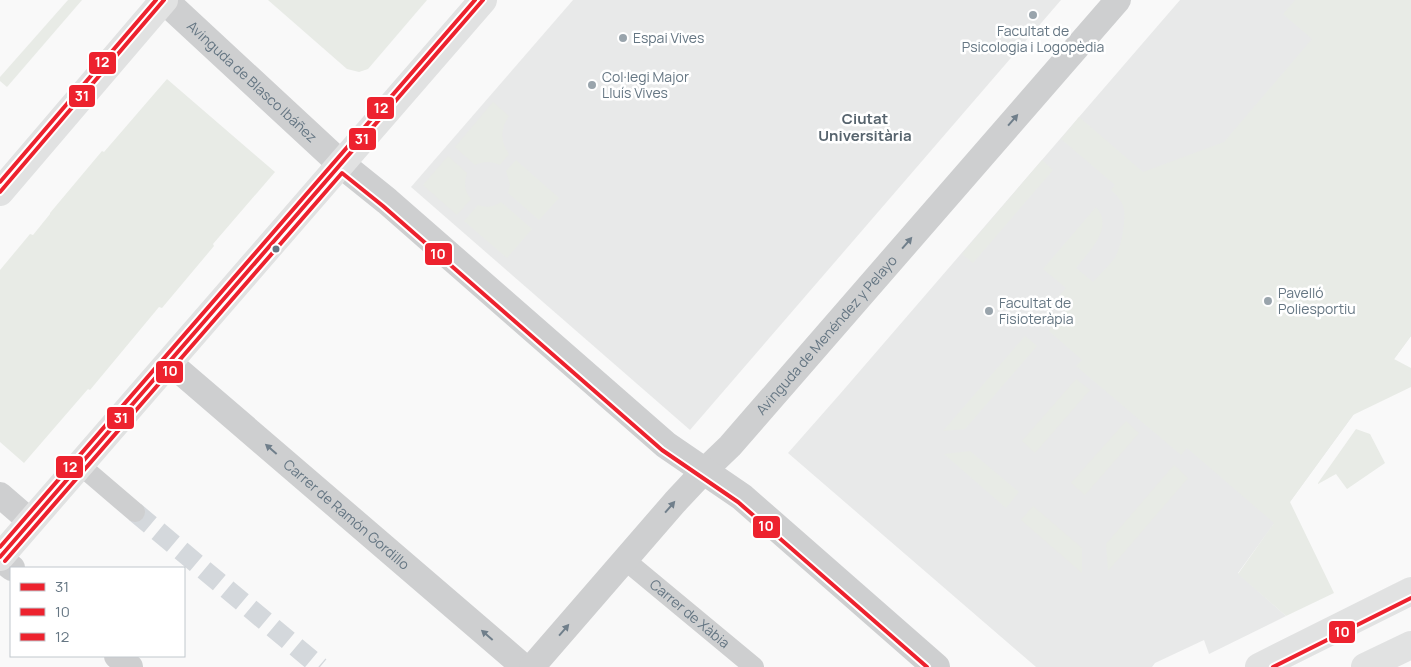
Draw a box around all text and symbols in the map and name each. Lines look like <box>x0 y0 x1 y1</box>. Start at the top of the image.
marker: Facultat de Psicologia i Logopèdia <box>1027 9 1039 21</box>
street label: Avinguda de Blasco Ibáñez <box>183 16 321 146</box>
place label: Facultat de Psicologia i Logopèdia <box>962 21 1104 56</box>
place label: Espai Vives <box>633 28 704 47</box>
marker: Espai Vives <box>617 32 629 44</box>
line badge: 12 <box>88 51 117 75</box>
text: 12 <box>95 52 109 71</box>
place label: Col·legi Major Lluís Vives <box>602 67 689 102</box>
marker: Col·legi Major Lluís Vives <box>586 79 598 91</box>
line badge: 31 <box>68 84 96 108</box>
text: 31 <box>75 86 89 105</box>
line badge: 12 <box>366 96 395 120</box>
text: 12 <box>374 98 388 117</box>
district label: Ciutat Universitària <box>818 108 912 146</box>
one-way arrow <box>1008 114 1019 127</box>
line badge: 31 <box>348 127 377 151</box>
text: 31 <box>355 129 369 148</box>
one-way arrow <box>901 237 913 249</box>
line badge: 10 <box>424 242 453 266</box>
unlabelled marker <box>271 244 281 254</box>
text: 10 <box>430 244 446 263</box>
street label: Avinguda de Menéndez y Pelayo <box>751 251 901 419</box>
place label: Pavelló Poliesportiu <box>1278 283 1356 318</box>
place label: Facultat de Fisioteràpia <box>999 293 1074 328</box>
marker: Pavelló Poliesportiu <box>1262 295 1274 307</box>
marker: Facultat de Fisioteràpia <box>983 305 995 317</box>
line badge: 10 <box>155 360 184 384</box>
text: 10 <box>162 361 178 380</box>
line badge: 31 <box>106 406 135 430</box>
text: 31 <box>114 408 128 427</box>
one-way arrow <box>264 444 277 455</box>
line badge: 12 <box>55 455 84 479</box>
street label: Carrer de Ramón Gordillo <box>280 455 414 574</box>
text: 12 <box>63 457 77 476</box>
one-way arrow <box>664 501 675 513</box>
line badge: 10 <box>752 515 781 539</box>
text: 10 <box>758 516 774 535</box>
legend <box>10 567 185 657</box>
street label: Carrer de Xàbia <box>646 574 734 652</box>
text: 31 <box>55 576 69 597</box>
text: 10 <box>55 601 70 622</box>
line badge: 10 <box>1328 620 1356 644</box>
text: 10 <box>1334 622 1350 641</box>
one-way arrow <box>558 624 569 636</box>
text: 12 <box>55 626 69 647</box>
one-way arrow <box>480 630 493 641</box>

